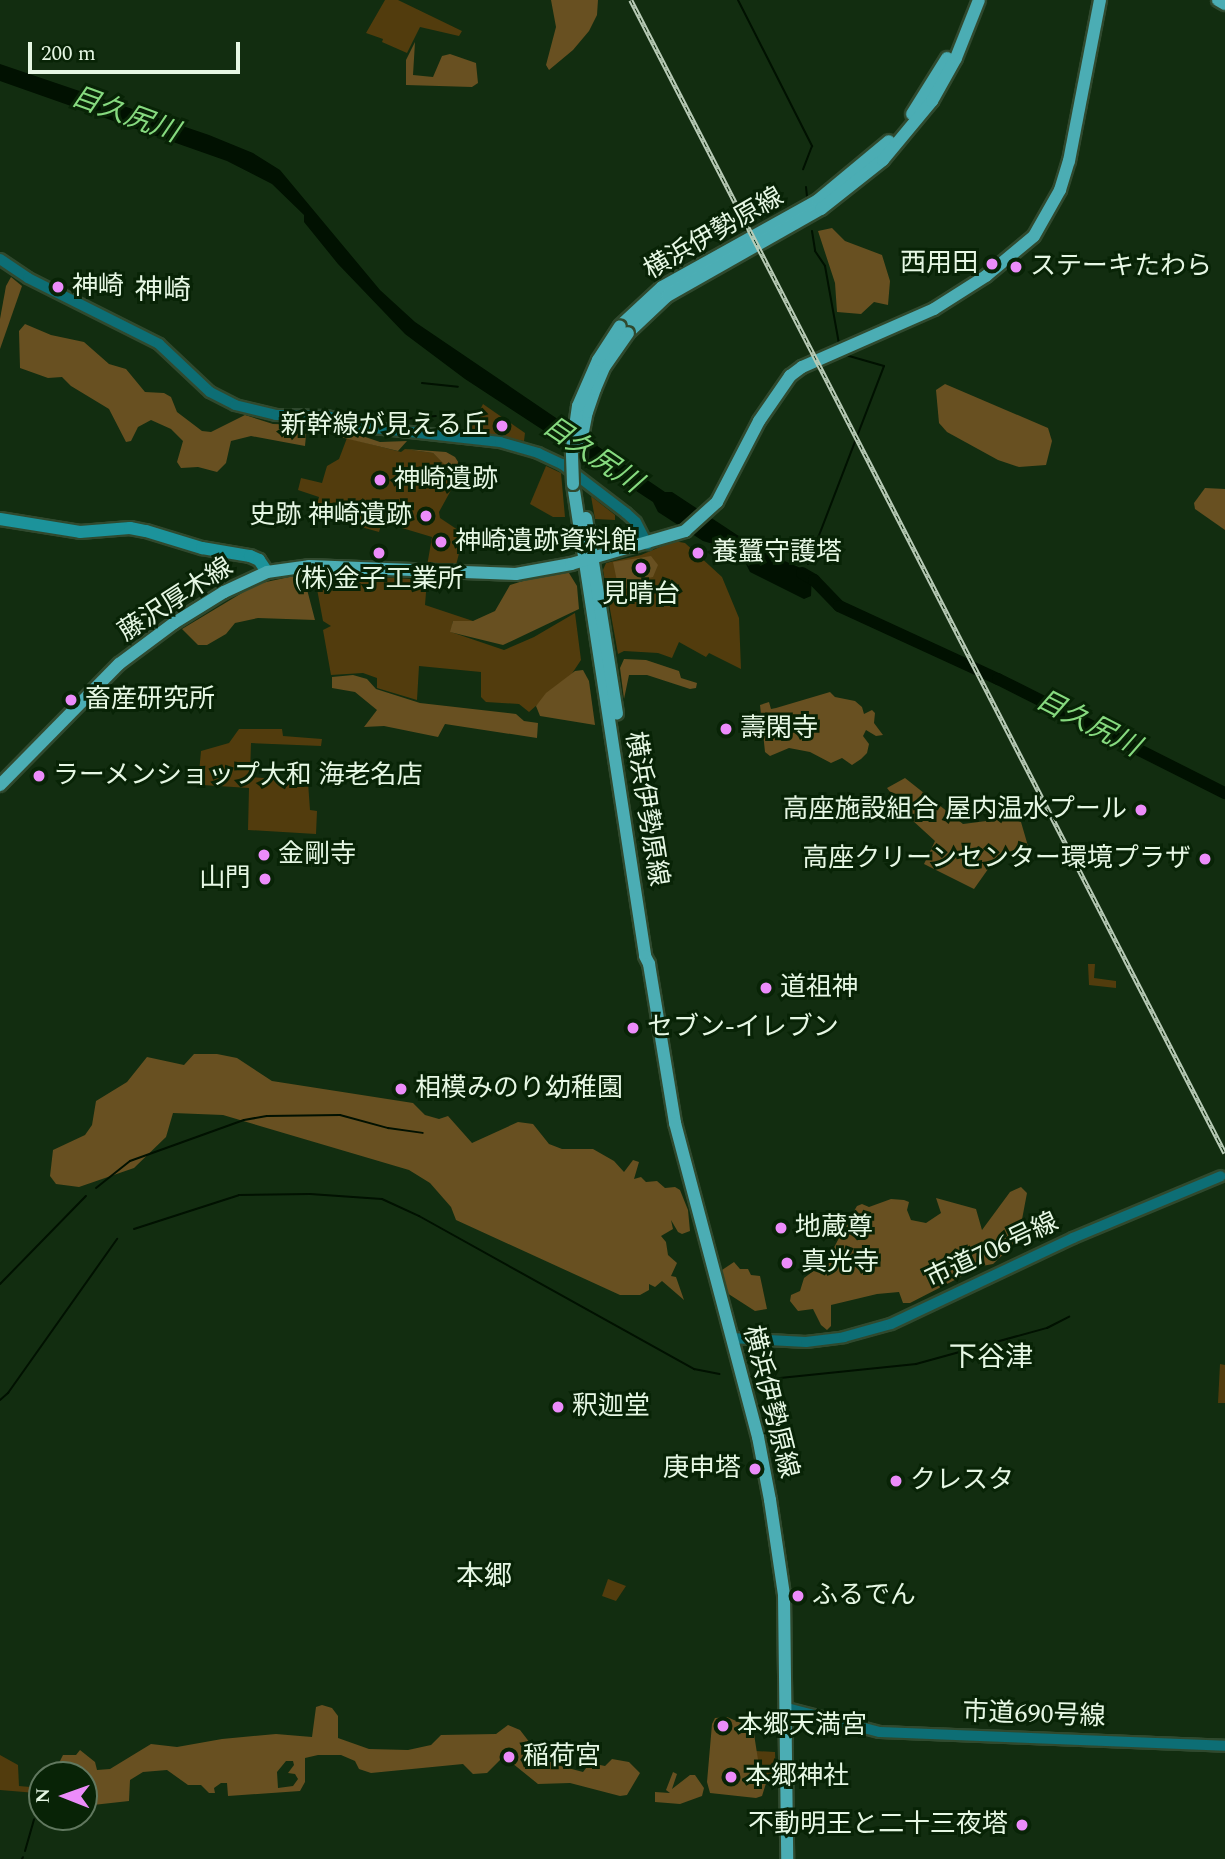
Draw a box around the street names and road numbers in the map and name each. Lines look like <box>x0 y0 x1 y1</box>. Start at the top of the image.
street label: 横浜伊勢原線 <box>639 181 789 287</box>
street label: 藤沢厚木線 <box>113 552 239 648</box>
street label: 横浜伊勢原線 <box>618 730 674 888</box>
street label: 市道706号線 <box>921 1207 1063 1295</box>
street label: 横浜伊勢原線 <box>736 1323 804 1481</box>
street label: 市道690号線 <box>962 1697 1106 1733</box>

